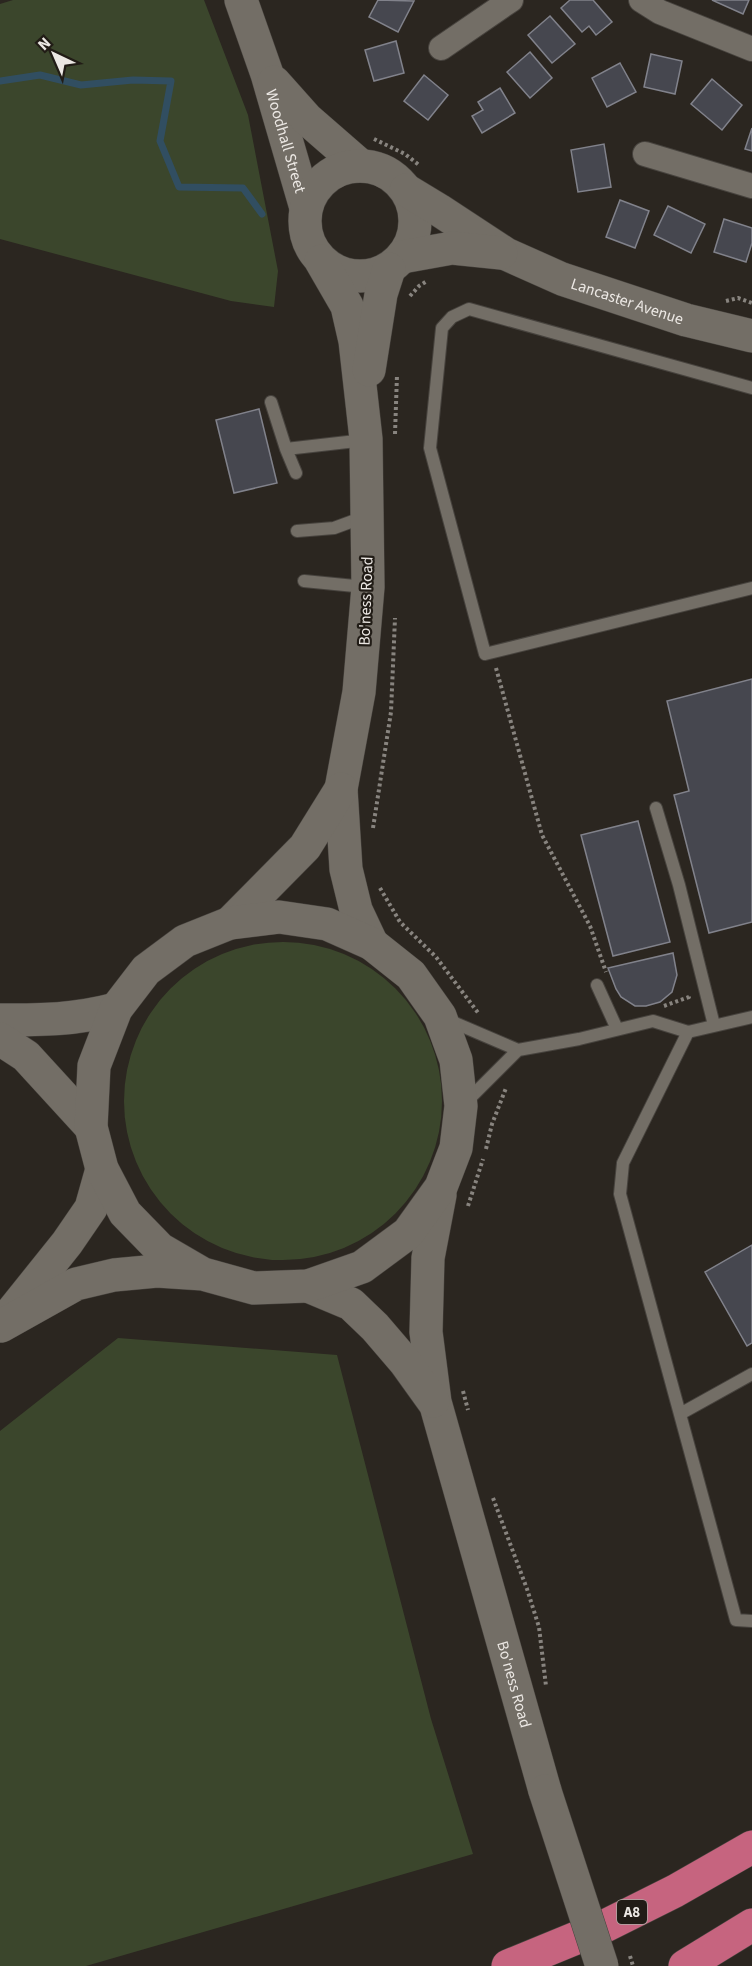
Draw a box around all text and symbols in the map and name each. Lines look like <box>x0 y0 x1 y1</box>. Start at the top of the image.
north arrow <box>24 24 84 84</box>
text: N <box>33 32 56 56</box>
street label: Woodhall Street <box>260 87 311 196</box>
street label: Lancaster Avenue <box>568 273 686 330</box>
street label: Bo'ness Road <box>353 556 379 646</box>
street label: Bo'ness Road <box>491 1638 537 1730</box>
road number: A8 <box>617 1900 647 1924</box>

